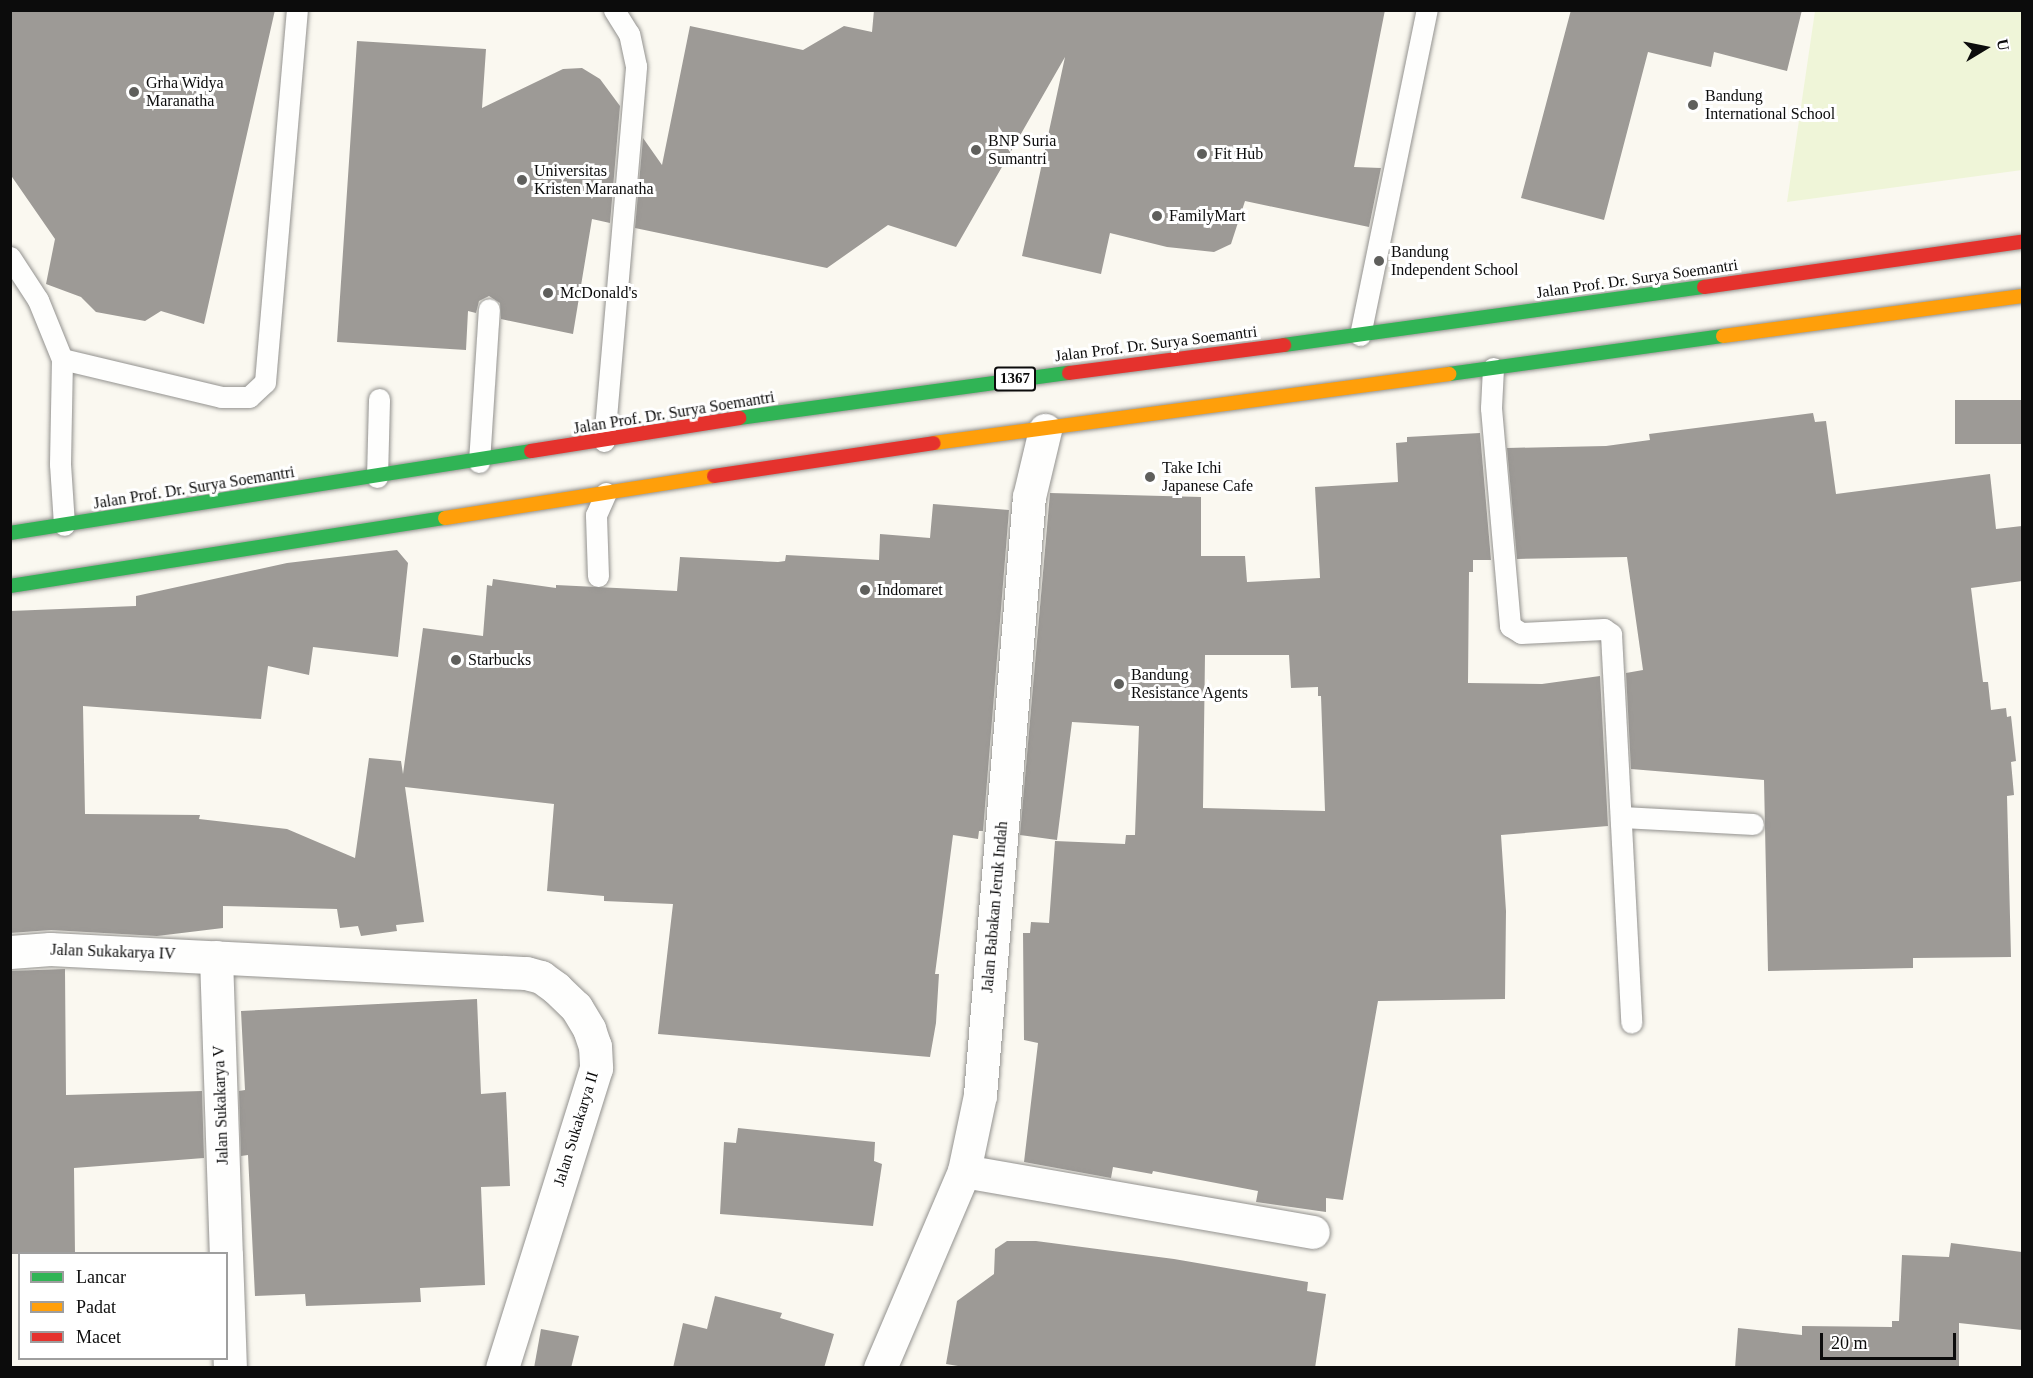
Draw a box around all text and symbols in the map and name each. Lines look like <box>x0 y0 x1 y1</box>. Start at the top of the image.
north arrow <box>1955 18 2015 78</box>
text: U <box>1994 38 2013 52</box>
place label: Grha Widya Maranatha <box>146 73 224 111</box>
marker: Grha Widya Maranatha <box>127 85 141 99</box>
place label: Bandung International School <box>1705 86 1835 124</box>
marker: Bandung International School <box>1686 98 1700 112</box>
place label: BNP Suria Sumantri <box>988 131 1057 169</box>
marker: BNP Suria Sumantri <box>969 143 983 157</box>
place label: Fit Hub <box>1214 144 1263 164</box>
marker: Fit Hub <box>1195 147 1209 161</box>
place label: Universitas Kristen Maranatha <box>534 161 654 199</box>
marker: Universitas Kristen Maranatha <box>515 173 529 187</box>
place label: FamilyMart <box>1169 206 1245 226</box>
marker: FamilyMart <box>1150 209 1164 223</box>
place label: Bandung Independent School <box>1391 242 1519 280</box>
marker: Bandung Independent School <box>1372 254 1386 268</box>
street label: Jalan Prof. Dr. Surya Soemantri <box>1535 255 1739 303</box>
place label: McDonald's <box>560 283 638 303</box>
marker: McDonald's <box>541 286 555 300</box>
street label: Jalan Prof. Dr. Surya Soemantri <box>1054 322 1258 366</box>
road number: 1367 <box>994 367 1036 391</box>
street label: Jalan Prof. Dr. Surya Soemantri <box>572 388 776 438</box>
place label: Take Ichi Japanese Cafe <box>1162 458 1253 496</box>
street label: Jalan Prof. Dr. Surya Soemantri <box>92 463 296 513</box>
marker: Take Ichi Japanese Cafe <box>1143 470 1157 484</box>
place label: Indomaret <box>877 580 943 600</box>
marker: Indomaret <box>858 583 872 597</box>
place label: Starbucks <box>468 650 531 670</box>
marker: Starbucks <box>449 653 463 667</box>
place label: Bandung Resistance Agents <box>1131 665 1249 703</box>
marker: Bandung Resistance Agents <box>1112 677 1126 691</box>
street label: Jalan Babakan Jeruk Indah <box>978 821 1012 993</box>
street label: Jalan Sukakarya IV <box>50 940 176 964</box>
street label: Jalan Sukakarya V <box>209 1045 233 1165</box>
street label: Jalan Sukakarya II <box>549 1069 603 1189</box>
legend <box>18 1252 228 1360</box>
text: Lancar <box>76 1267 126 1287</box>
text: Padat <box>76 1297 116 1317</box>
scale bar <box>1823 1321 1960 1359</box>
text: Macet <box>76 1327 121 1347</box>
text: 20 m <box>1831 1333 1868 1353</box>

